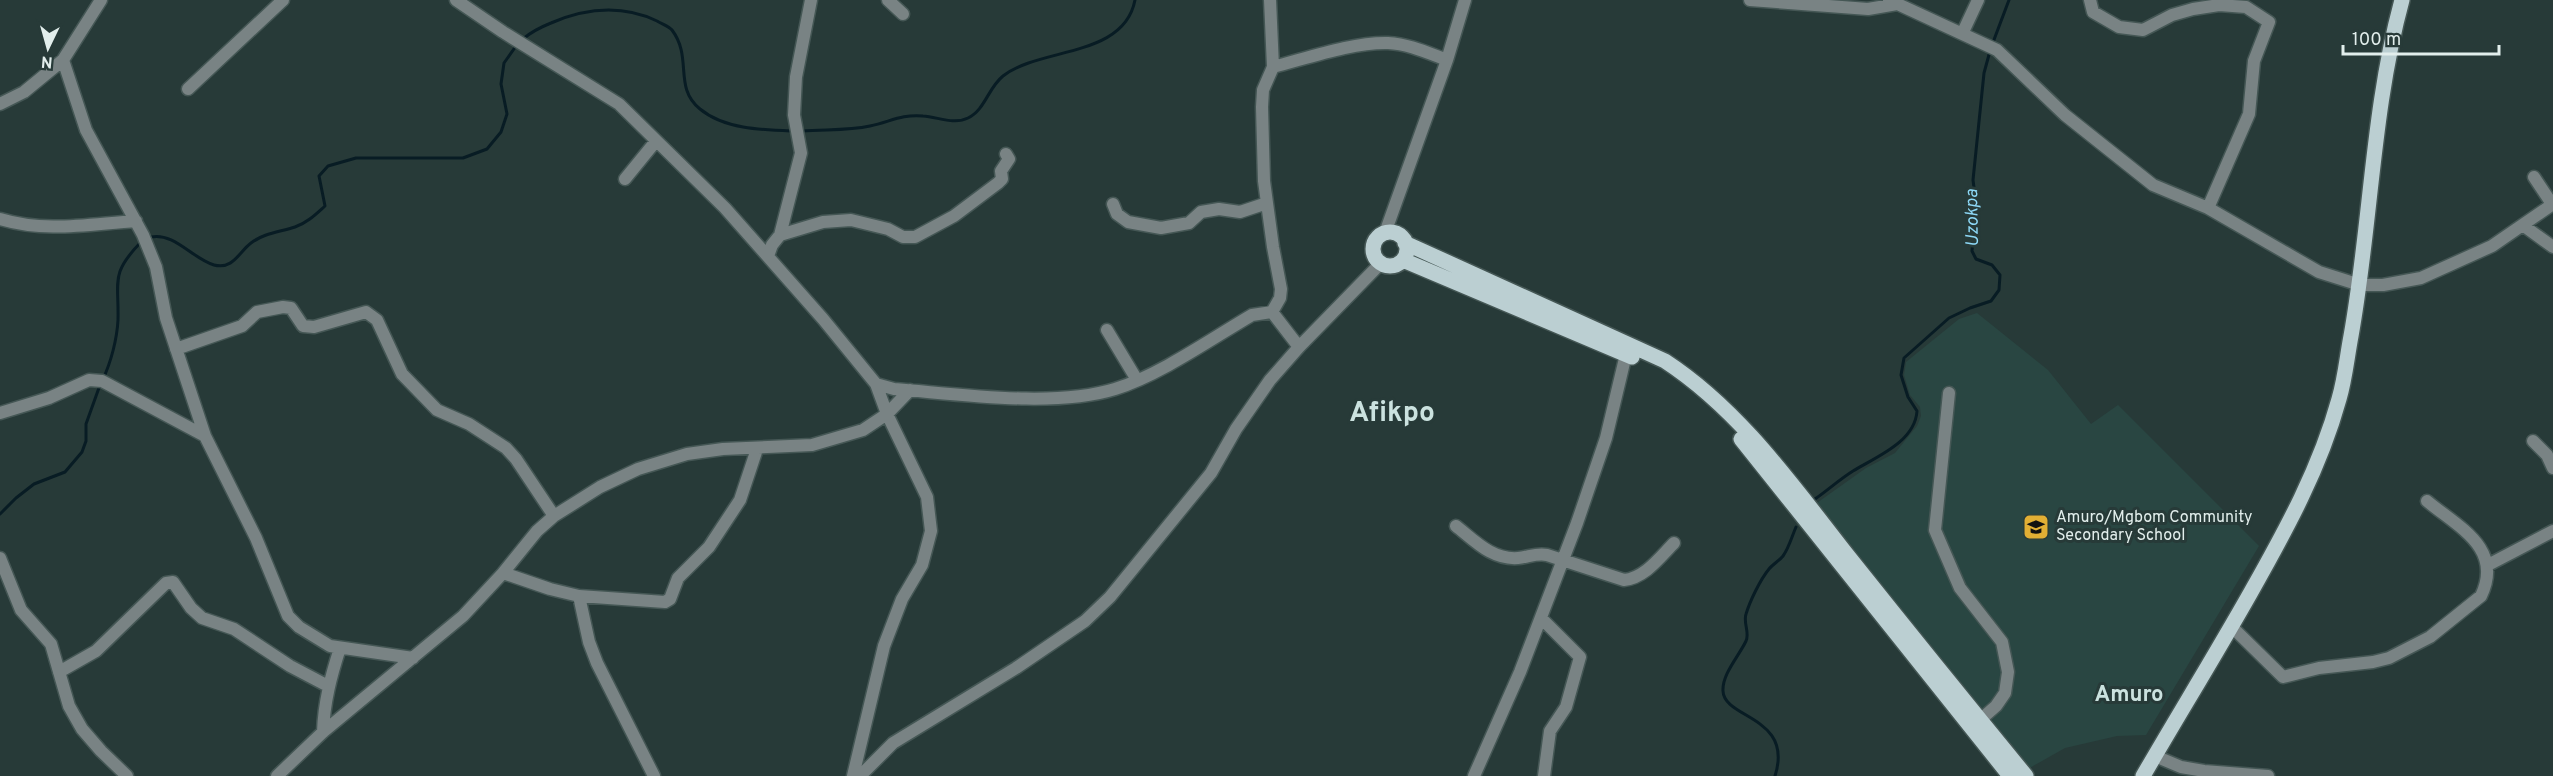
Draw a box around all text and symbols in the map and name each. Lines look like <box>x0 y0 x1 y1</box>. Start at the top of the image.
north arrow <box>18 18 78 78</box>
scale bar <box>2343 18 2499 56</box>
text: 100 m <box>2352 29 2401 52</box>
text: N <box>40 50 53 71</box>
water label: Uzokpa <box>1961 188 1985 247</box>
district label: Afikpo <box>1349 396 1435 432</box>
place label: Amuro/Mgbom Community Secondary School <box>2056 508 2252 546</box>
school or university icon: Amuro/Mgbom Community Secondary School <box>2021 512 2051 542</box>
district label: Amuro <box>2094 682 2164 709</box>

